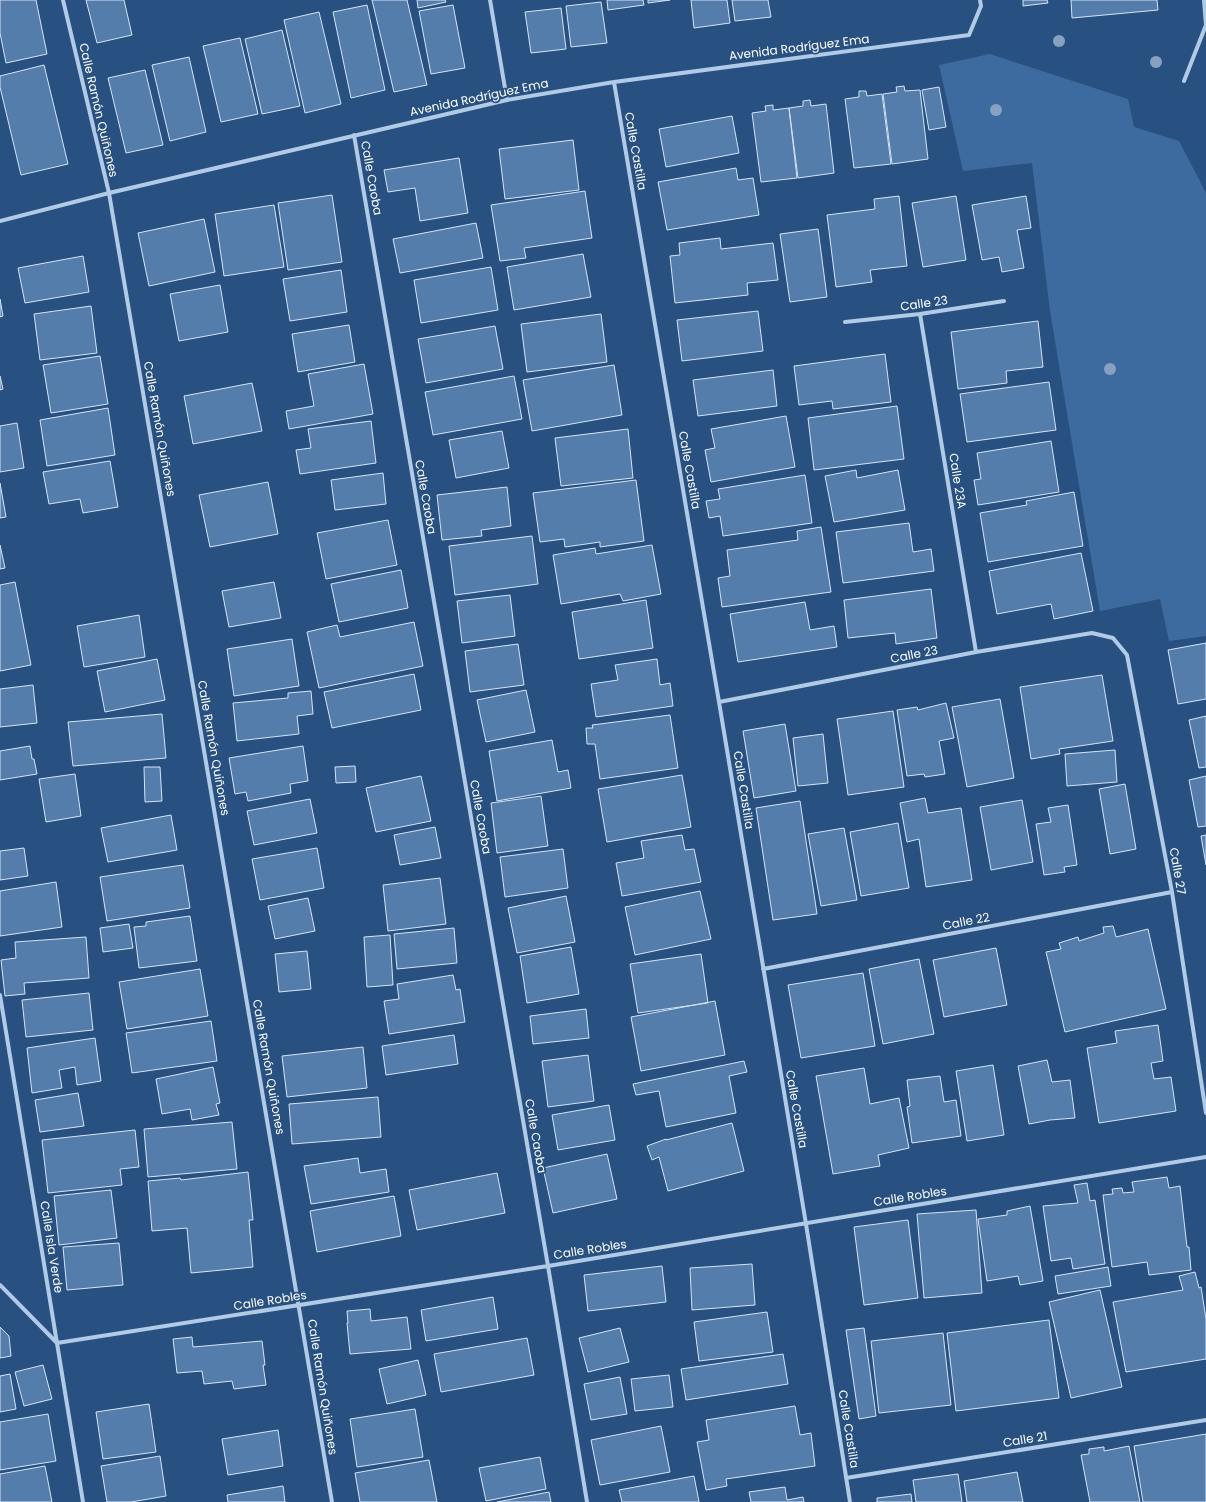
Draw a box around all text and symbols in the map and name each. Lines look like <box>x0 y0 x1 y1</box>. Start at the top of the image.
street label: Avenida Rodríguez Ema <box>728 30 870 64</box>
street label: Calle Ramón Quiñones <box>75 41 123 179</box>
street label: Avenida Rodríguez Ema <box>408 74 550 120</box>
street label: Calle Castilla <box>621 111 651 191</box>
street label: Calle Caoba <box>357 139 387 217</box>
street label: Calle 23 <box>899 291 949 315</box>
street label: Calle Ramón Quiñones <box>140 360 180 498</box>
street label: Calle Castilla <box>675 430 705 510</box>
street label: Calle 23A <box>945 452 971 510</box>
street label: Calle Caoba <box>411 458 441 536</box>
street label: Calle 23 <box>889 641 939 667</box>
street label: Calle Ramón Quiñones <box>194 679 234 817</box>
street label: Calle Castilla <box>729 750 759 830</box>
street label: Calle Caoba <box>466 778 496 856</box>
street label: Calle 27 <box>1166 846 1191 896</box>
street label: Calle 22 <box>941 908 991 934</box>
street label: Calle Ramón Quiñones <box>249 998 289 1136</box>
street label: Calle Castilla <box>782 1069 812 1149</box>
street label: Calle Caoba <box>521 1097 551 1175</box>
street label: Calle Robles <box>872 1182 948 1210</box>
street label: Calle Isla Verde <box>36 1200 68 1294</box>
street label: Calle Robles <box>552 1235 628 1263</box>
street label: Calle Robles <box>232 1286 308 1314</box>
street label: Calle Ramón Quiñones <box>304 1318 342 1456</box>
street label: Calle Castilla <box>834 1389 864 1469</box>
street label: Calle 21 <box>1002 1427 1048 1451</box>

